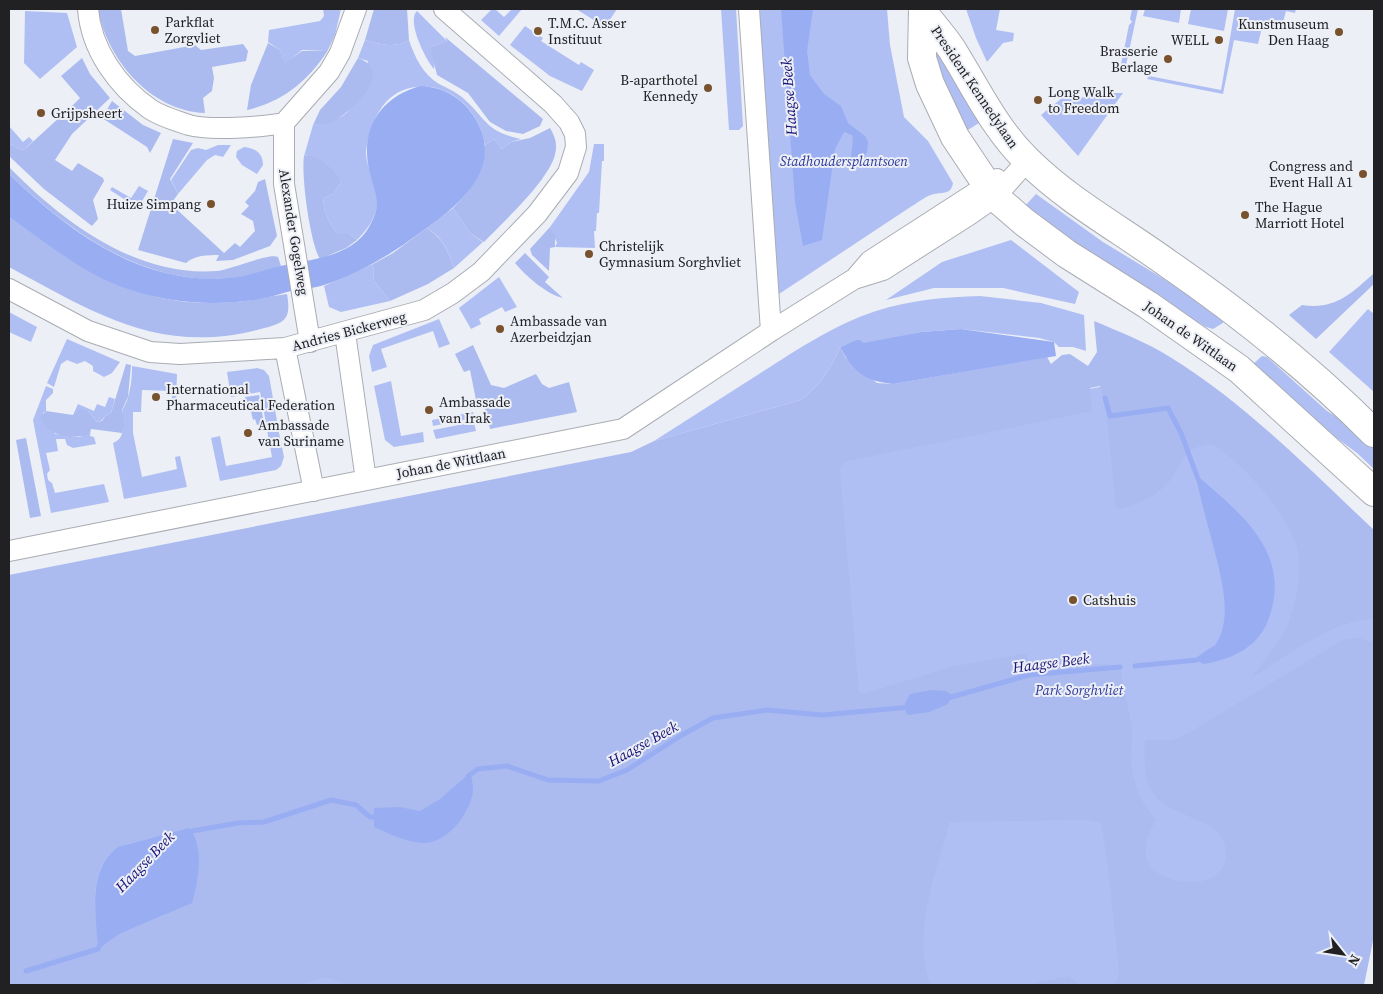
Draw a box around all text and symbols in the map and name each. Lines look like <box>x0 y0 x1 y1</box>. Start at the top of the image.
place label: Parkflat Zorgvliet <box>165 12 221 48</box>
place label: T.M.C. Asser Instituut <box>548 13 626 49</box>
place label: Kunstmuseum Den Haag <box>1238 14 1329 50</box>
street label: President Kennedylaan <box>926 22 1024 153</box>
marker: Parkflat Zorgvliet <box>149 24 161 36</box>
marker: T.M.C. Asser Instituut <box>532 25 544 37</box>
marker: Kunstmuseum Den Haag <box>1333 26 1345 38</box>
place label: WELL <box>1171 30 1209 50</box>
marker: WELL <box>1213 34 1225 46</box>
place label: Brasserie Berlage <box>1100 41 1158 77</box>
marker: Brasserie Berlage <box>1162 53 1174 65</box>
water label: Haagse Beek <box>775 57 802 137</box>
place label: B-aparthotel Kennedy <box>620 70 699 106</box>
marker: B-aparthotel Kennedy <box>702 82 714 94</box>
place label: Long Walk to Freedom <box>1048 82 1120 118</box>
marker: Long Walk to Freedom <box>1032 94 1044 106</box>
place label: Grijpsheert <box>51 103 122 123</box>
marker: Grijpsheert <box>35 107 47 119</box>
park label: Stadhoudersplantsoen <box>780 151 908 171</box>
place label: Congress and Event Hall A1 <box>1269 156 1353 192</box>
street label: Alexander Gogelweg <box>274 167 314 297</box>
marker: Congress and Event Hall A1 <box>1357 168 1369 180</box>
place label: Huize Simpang <box>106 194 201 214</box>
place label: The Hague Marriott Hotel <box>1255 197 1344 233</box>
marker: Huize Simpang <box>205 198 217 210</box>
marker: The Hague Marriott Hotel <box>1239 209 1251 221</box>
place label: Christelijk Gymnasium Sorghvliet <box>599 236 741 272</box>
marker: Christelijk Gymnasium Sorghvliet <box>583 248 595 260</box>
street label: Johan de Wittlaan <box>1139 295 1243 376</box>
street label: Andries Bickerweg <box>290 306 408 356</box>
place label: Ambassade van Azerbeidzjan <box>510 311 608 347</box>
marker: Ambassade van Azerbeidzjan <box>494 323 506 335</box>
place label: International Pharmaceutical Federation <box>166 379 336 415</box>
marker: International Pharmaceutical Federation <box>150 391 162 403</box>
place label: Ambassade van Irak <box>439 392 510 428</box>
marker: Ambassade van Irak <box>423 404 435 416</box>
place label: Ambassade van Suriname <box>258 415 344 451</box>
marker: Ambassade van Suriname <box>242 427 254 439</box>
street label: Johan de Wittlaan <box>394 443 508 484</box>
place label: Catshuis <box>1083 590 1136 610</box>
marker: Catshuis <box>1067 594 1079 606</box>
water label: Haagse Beek <box>1010 647 1091 678</box>
park label: Park Sorghvliet <box>1034 680 1124 700</box>
water label: Haagse Beek <box>603 715 682 772</box>
water label: Haagse Beek <box>110 826 180 897</box>
north arrow <box>1318 929 1368 979</box>
text: N <box>1343 951 1365 970</box>

